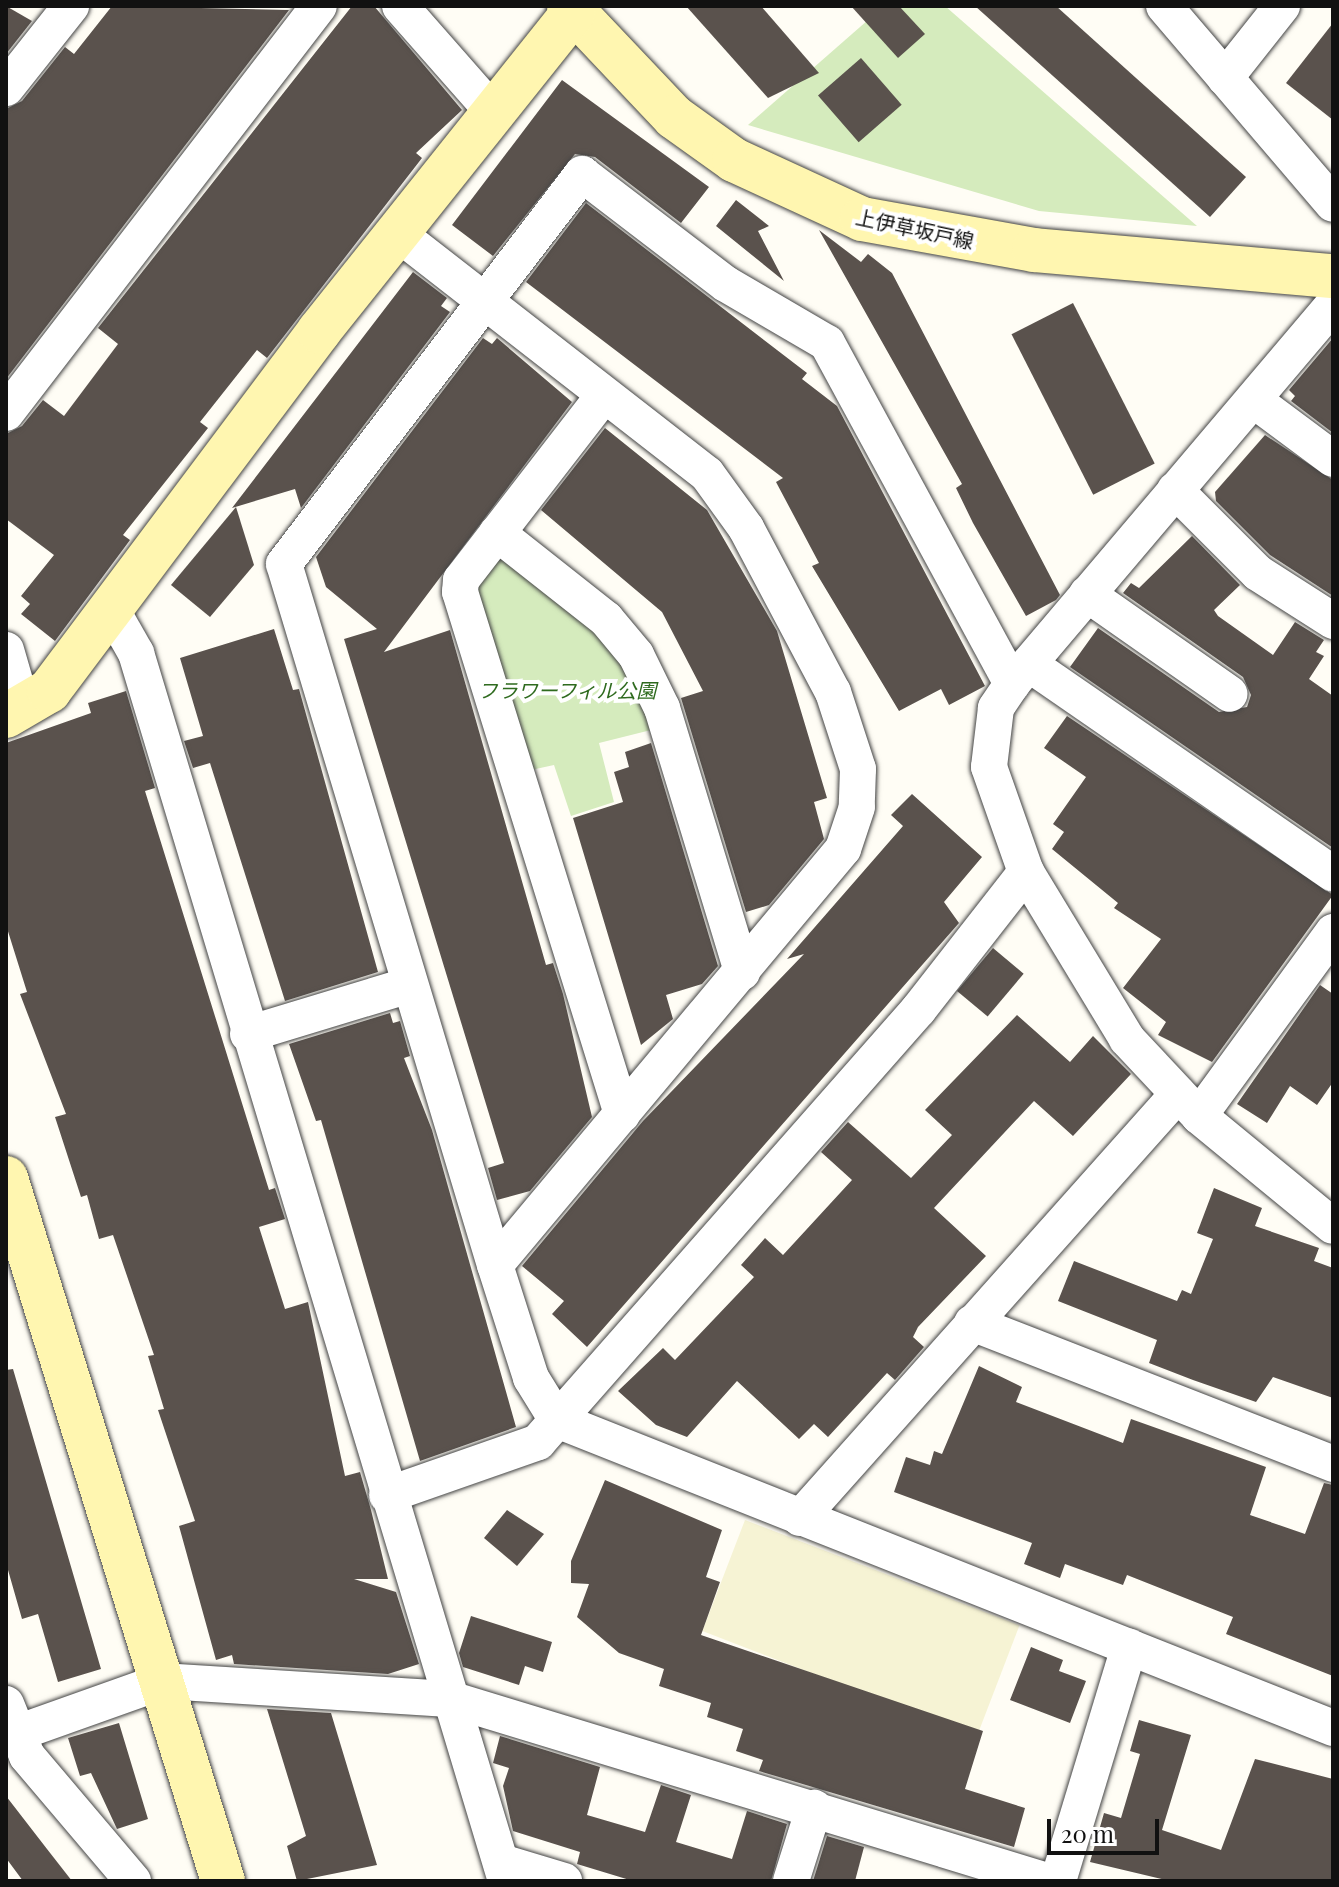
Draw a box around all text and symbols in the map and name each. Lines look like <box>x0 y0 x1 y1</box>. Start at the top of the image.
street label: 上伊草坂戸線 <box>854 204 976 252</box>
park label: フラワーフィル公園 <box>477 677 657 701</box>
scale bar <box>1051 1803 1163 1853</box>
text: 20 m <box>1061 1817 1114 1849</box>

